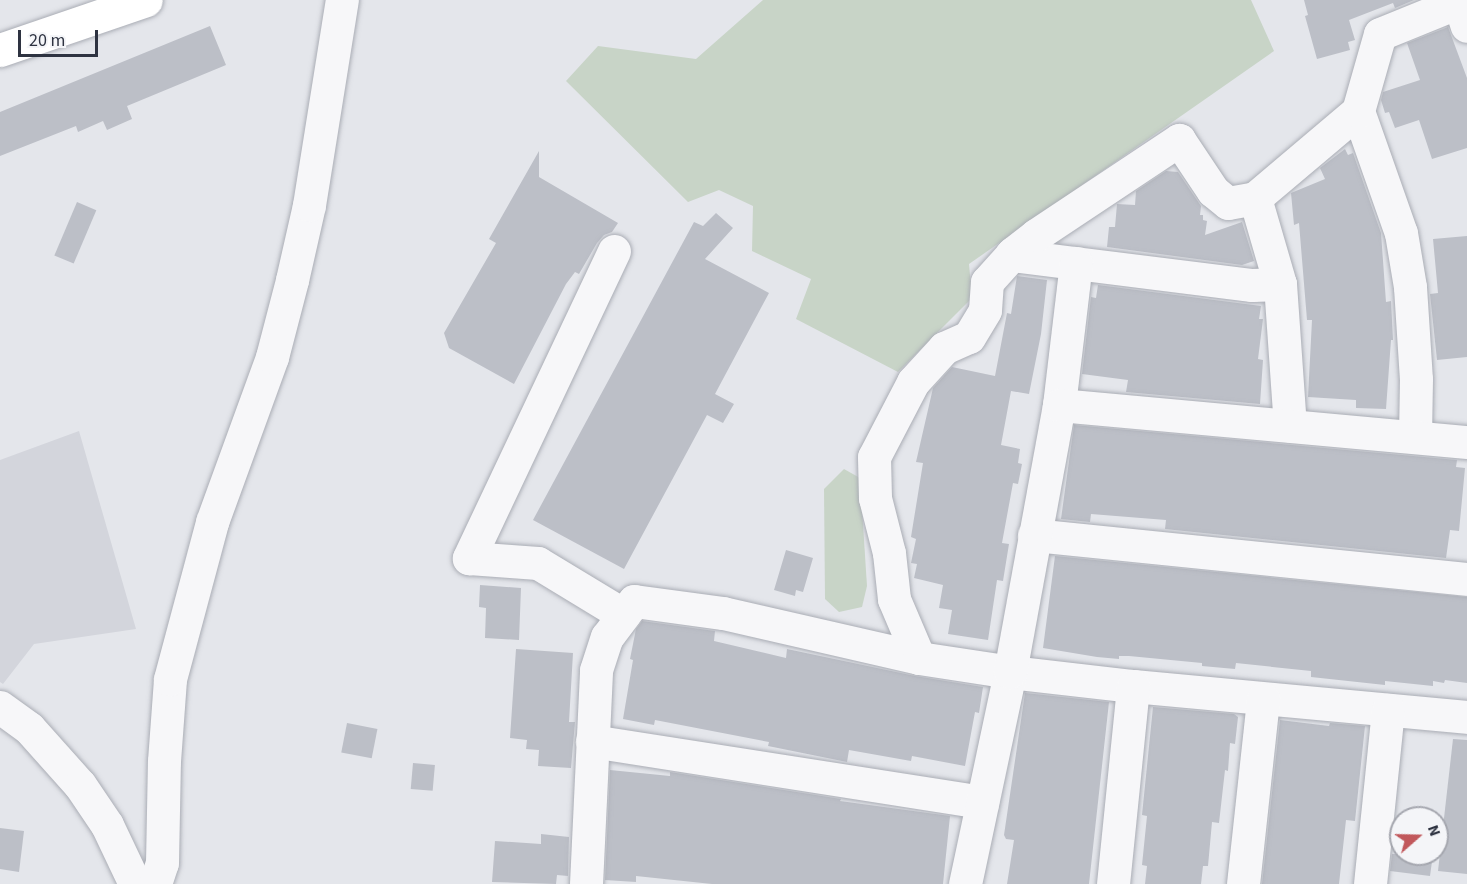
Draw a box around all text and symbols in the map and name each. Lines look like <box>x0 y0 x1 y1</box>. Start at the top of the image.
scale bar <box>21 18 100 56</box>
text: 20 m <box>29 28 65 53</box>
north arrow <box>1389 806 1449 866</box>
text: N <box>1422 822 1446 839</box>

